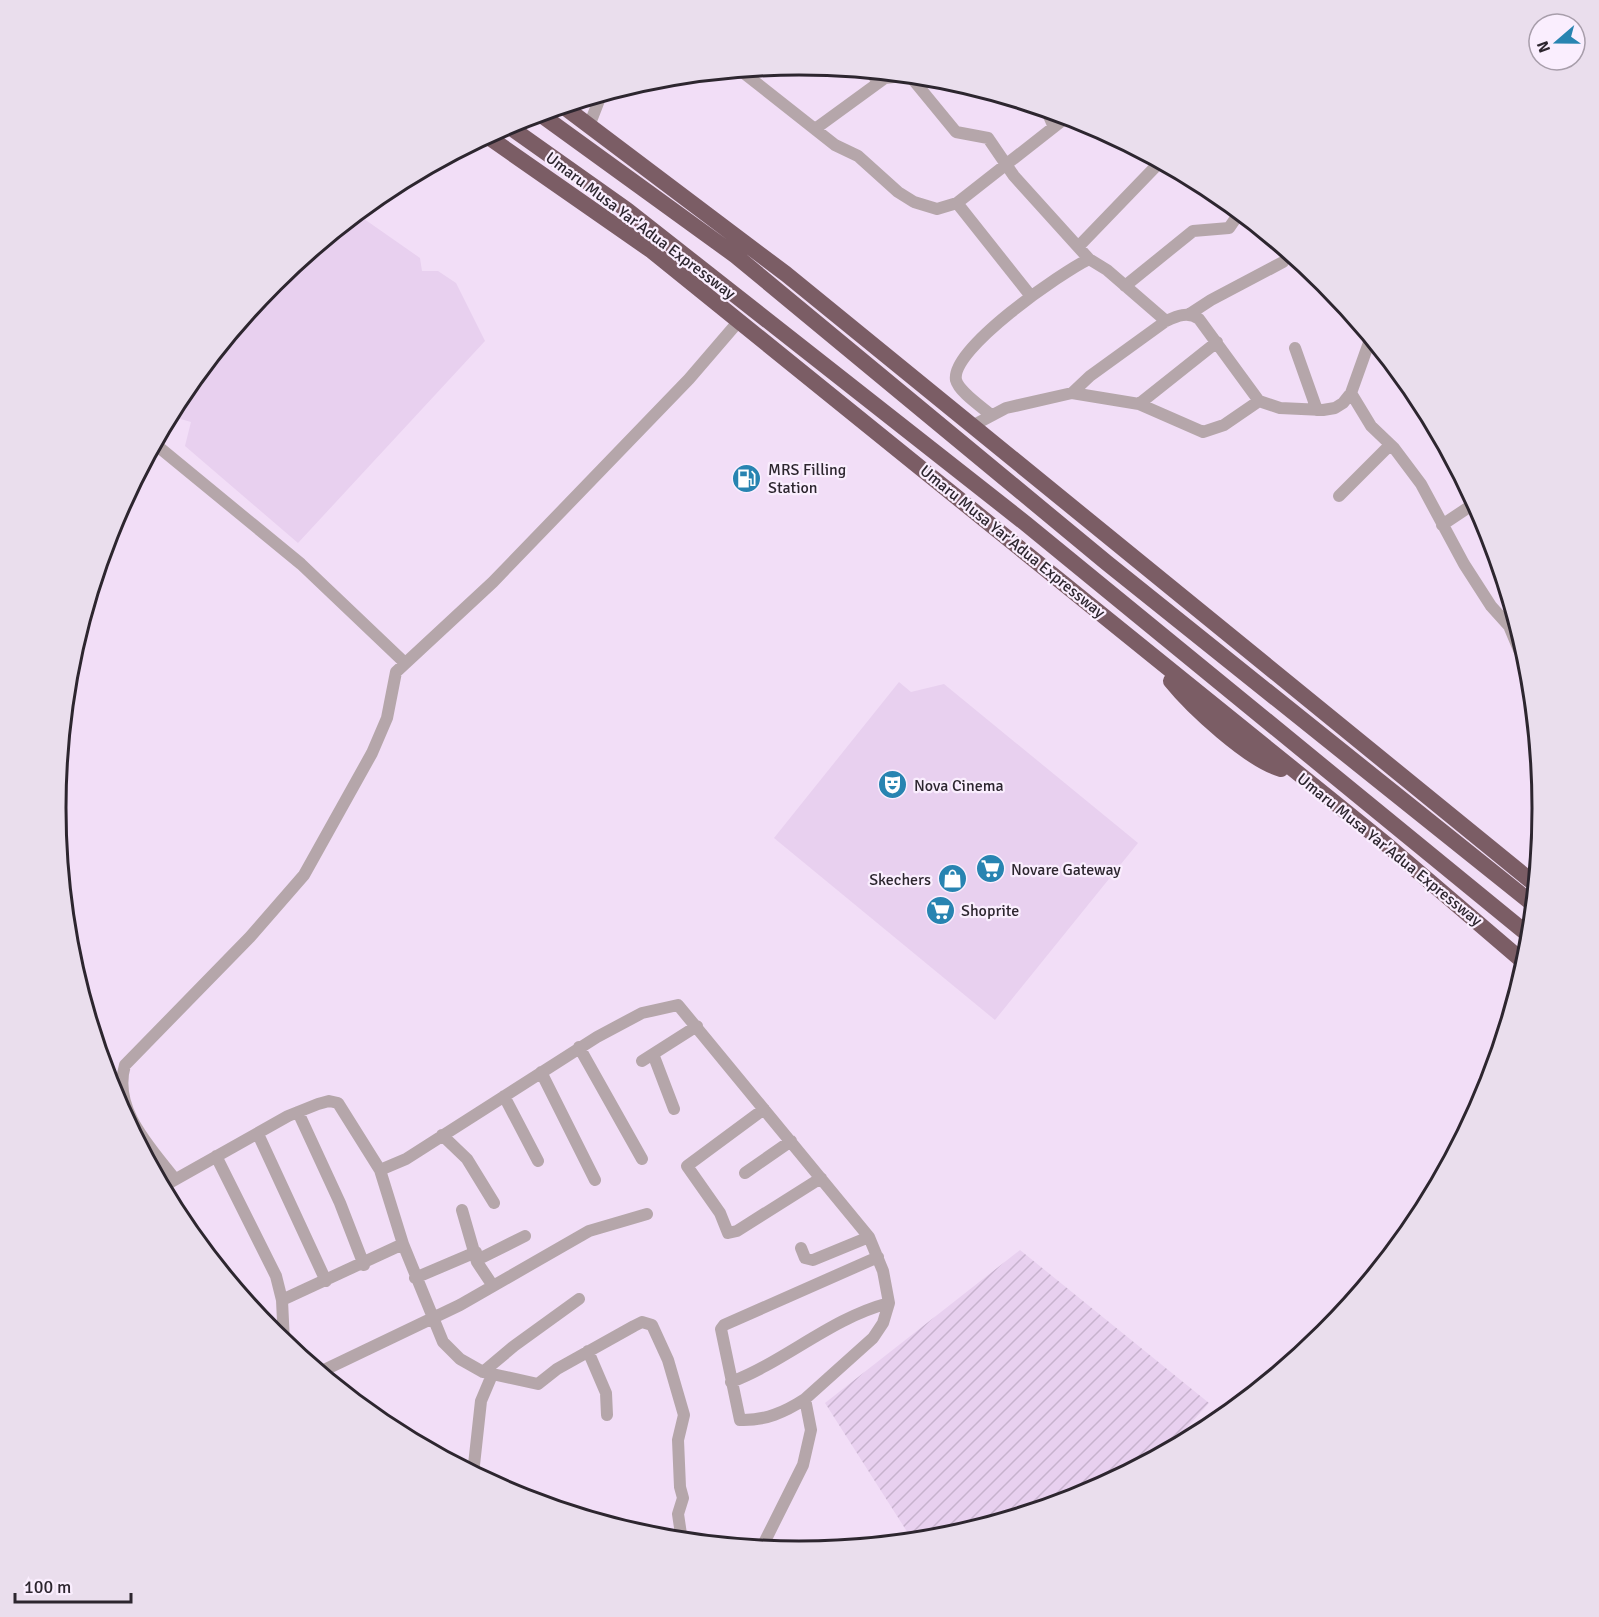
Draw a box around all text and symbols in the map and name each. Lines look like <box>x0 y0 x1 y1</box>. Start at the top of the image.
north arrow <box>1527 12 1587 72</box>
text: N <box>1533 38 1555 55</box>
street label: Umaru Musa Yar'Adua Expressway <box>542 148 740 304</box>
place label: MRS Filling Station <box>768 460 846 498</box>
street label: Umaru Musa Yar'Adua Expressway <box>916 461 1109 623</box>
fuel station icon: MRS Filling Station <box>731 462 763 494</box>
theatre icon: Nova Cinema <box>877 769 909 801</box>
street label: Umaru Musa Yar'Adua Expressway <box>1293 769 1486 931</box>
place label: Nova Cinema <box>914 776 1004 796</box>
supermarket icon: Novare Gateway <box>974 853 1006 885</box>
place label: Novare Gateway <box>1011 860 1121 880</box>
shop icon: Skechers <box>936 863 968 895</box>
place label: Skechers <box>869 870 931 890</box>
supermarket icon: Shoprite <box>924 894 956 926</box>
place label: Shoprite <box>961 901 1019 921</box>
scale bar <box>15 1566 130 1604</box>
text: 100 m <box>24 1576 71 1598</box>

